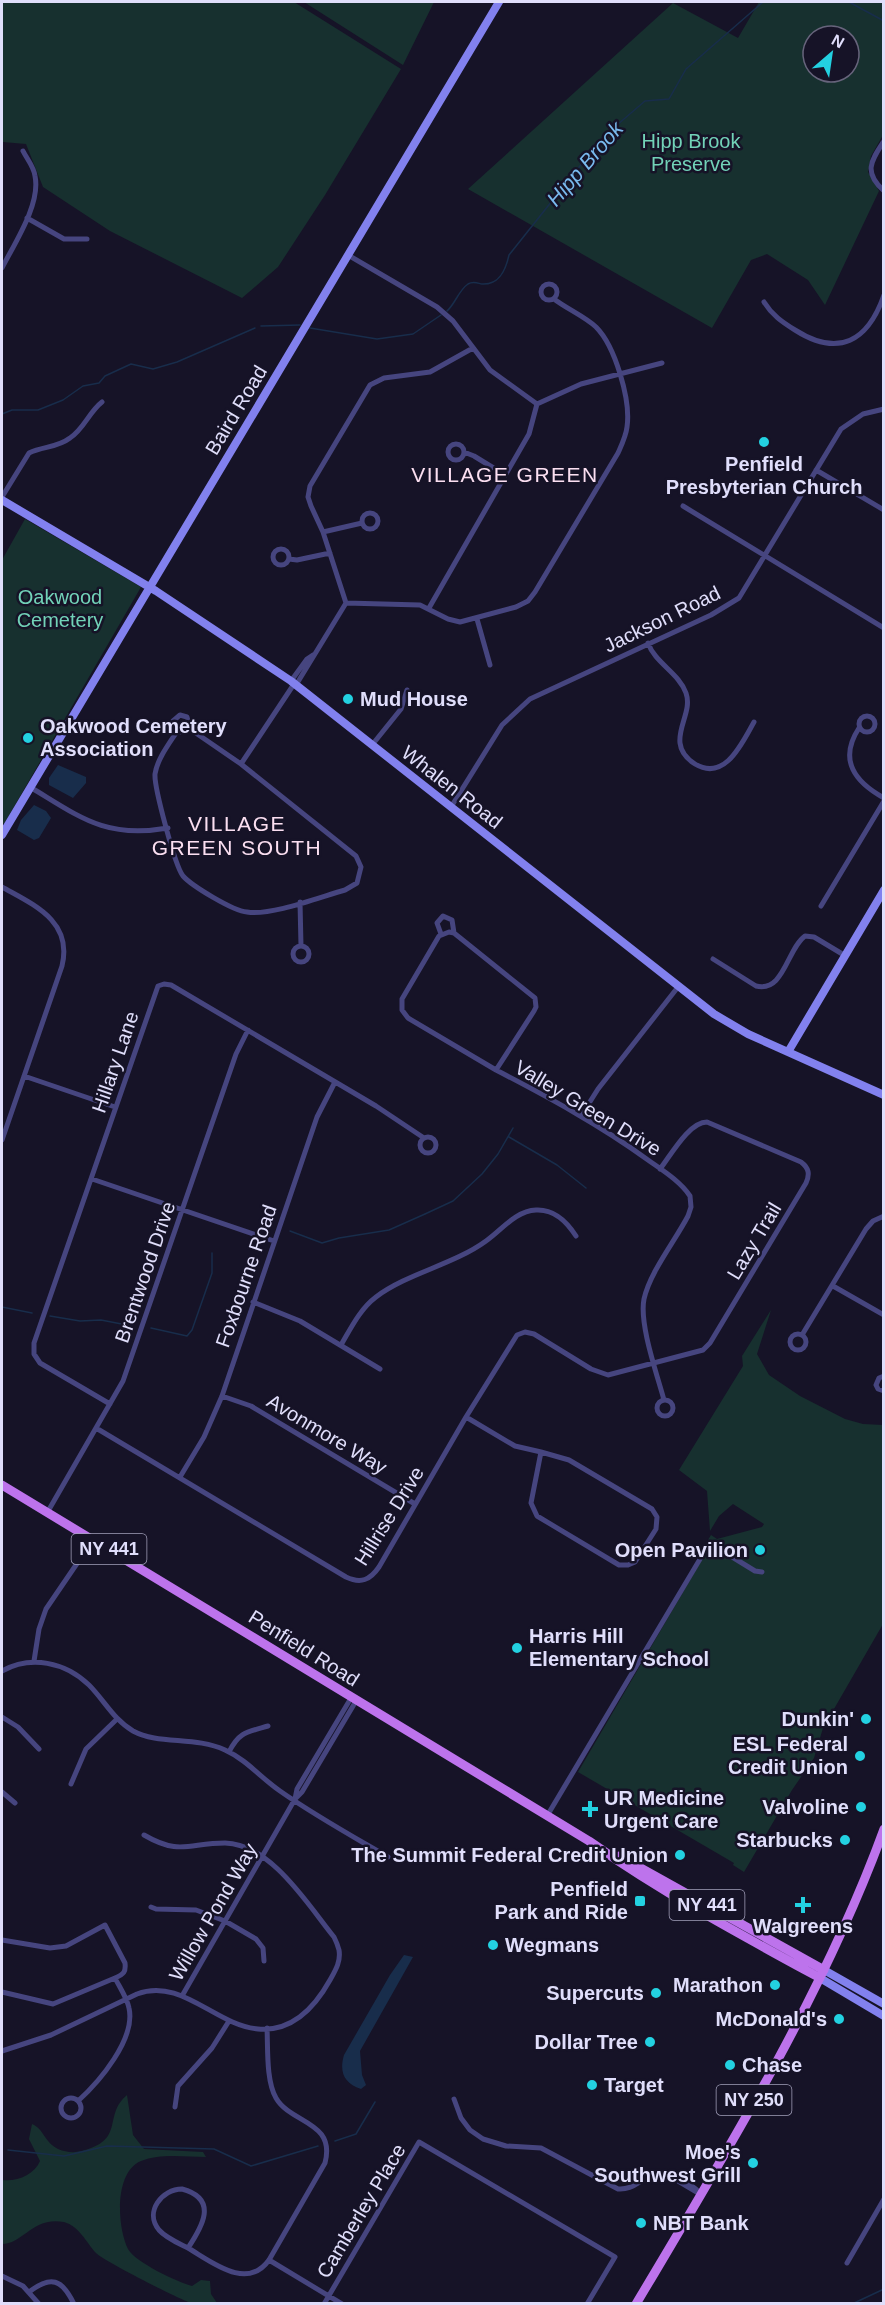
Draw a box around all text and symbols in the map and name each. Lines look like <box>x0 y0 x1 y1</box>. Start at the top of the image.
north arrow <box>801 24 861 84</box>
text: N <box>829 31 847 52</box>
water label: Hipp Brook <box>542 116 628 210</box>
park label: Hipp Brook Preserve <box>642 130 741 175</box>
street label: Baird Road <box>201 361 271 459</box>
marker: Penfield Presbyterian Church <box>757 435 771 449</box>
place label: Penfield Presbyterian Church <box>666 453 862 498</box>
district label: VILLAGE GREEN <box>411 463 599 486</box>
street label: Jackson Road <box>600 581 724 657</box>
park label: Oakwood Cemetery <box>17 586 103 631</box>
place label: Mud House <box>360 688 468 710</box>
marker: Mud House <box>341 692 355 706</box>
place label: Oakwood Cemetery Association <box>40 715 228 760</box>
marker: Oakwood Cemetery Association <box>21 731 35 745</box>
street label: Whalen Road <box>397 741 507 833</box>
district label: VILLAGE GREEN SOUTH <box>152 812 322 859</box>
street label: Hillary Lane <box>87 1008 143 1116</box>
street label: Valley Green Drive <box>511 1056 665 1160</box>
street label: Brentwood Drive <box>111 1199 179 1345</box>
street label: Lazy Trail <box>723 1199 785 1283</box>
street label: Foxbourne Road <box>211 1202 281 1350</box>
street label: Avonmore Way <box>263 1390 391 1478</box>
street label: Hillrise Drive <box>350 1463 428 1569</box>
road number: NY 441 <box>72 1534 146 1564</box>
place label: Open Pavilion <box>615 1539 748 1561</box>
marker: Open Pavilion <box>753 1543 767 1557</box>
street label: Penfield Road <box>245 1605 363 1691</box>
place label: Harris Hill Elementary School <box>529 1625 709 1670</box>
marker: Harris Hill Elementary School <box>510 1641 524 1655</box>
place label: Dunkin' <box>781 1708 854 1730</box>
marker: Dunkin' <box>859 1712 873 1726</box>
place label: ESL Federal Credit Union <box>728 1733 848 1778</box>
marker: ESL Federal Credit Union <box>853 1749 867 1763</box>
place label: UR Medicine Urgent Care <box>604 1787 724 1832</box>
place label: Valvoline <box>762 1796 849 1818</box>
marker: UR Medicine Urgent Care <box>581 1800 599 1818</box>
marker: Valvoline <box>854 1800 868 1814</box>
place label: Starbucks <box>736 1829 833 1851</box>
marker: Starbucks <box>838 1833 852 1847</box>
street label: Willow Pond Way <box>165 1839 261 1985</box>
place label: The Summit Federal Credit Union <box>351 1844 668 1866</box>
marker: The Summit Federal Credit Union <box>673 1848 687 1862</box>
place label: Penfield Park and Ride <box>495 1878 628 1923</box>
road number: NY 441 <box>670 1890 744 1920</box>
marker: Penfield Park and Ride <box>633 1894 647 1908</box>
marker: Walgreens <box>796 1898 810 1912</box>
place label: Walgreens <box>753 1915 853 1937</box>
place label: Wegmans <box>505 1934 599 1956</box>
marker: Wegmans <box>486 1938 500 1952</box>
place label: Marathon <box>673 1974 763 1996</box>
marker: Marathon <box>768 1978 782 1992</box>
place label: Supercuts <box>546 1982 644 2004</box>
marker: Supercuts <box>649 1986 663 2000</box>
place label: McDonald's <box>716 2008 827 2030</box>
marker: McDonald's <box>832 2012 846 2026</box>
place label: Dollar Tree <box>535 2031 638 2053</box>
marker: Dollar Tree <box>643 2035 657 2049</box>
place label: Chase <box>742 2054 802 2076</box>
marker: Chase <box>723 2058 737 2072</box>
place label: Target <box>604 2074 664 2096</box>
marker: Target <box>585 2078 599 2092</box>
road number: NY 250 <box>716 2085 792 2115</box>
street label: Camberley Place <box>312 2140 410 2282</box>
place label: Moe's Southwest Grill <box>594 2141 741 2186</box>
marker: Moe's Southwest Grill <box>746 2156 760 2170</box>
place label: NBT Bank <box>653 2212 749 2234</box>
marker: NBT Bank <box>634 2216 648 2230</box>

